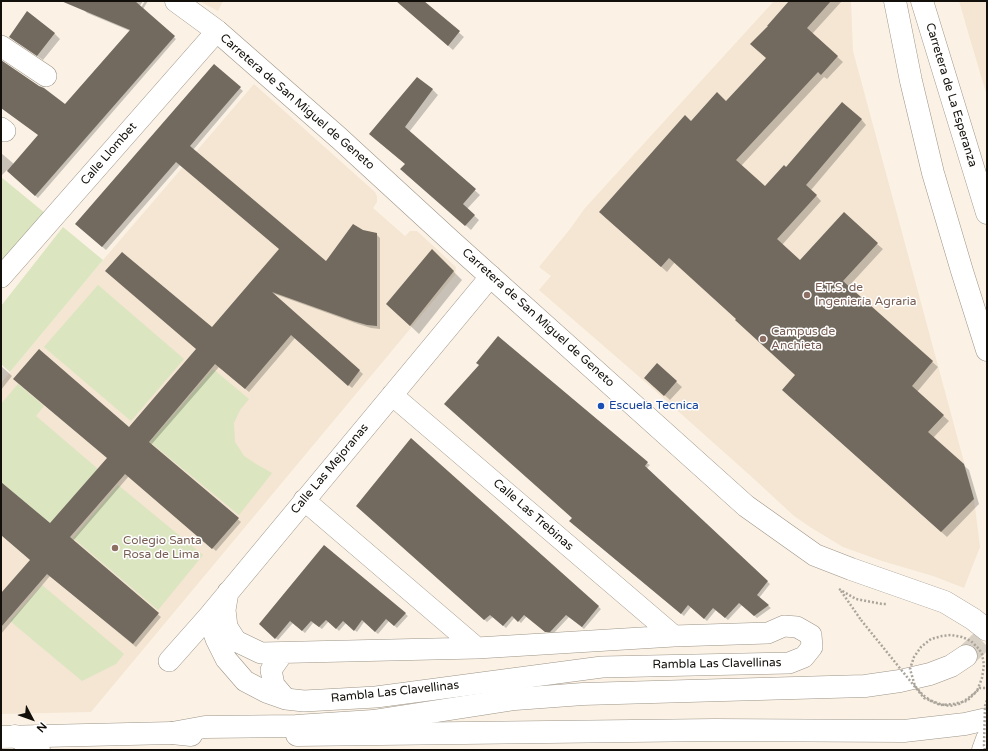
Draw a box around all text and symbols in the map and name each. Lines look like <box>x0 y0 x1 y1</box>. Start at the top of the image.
street label: Carretera de La Esperanza <box>922 21 980 169</box>
street label: Carretera de San Miguel de Geneto <box>217 31 377 173</box>
street label: Calle Llombet <box>78 120 140 188</box>
street label: Carretera de San Miguel de Geneto <box>459 246 617 390</box>
place label: E.T.S. de Ingeniería Agraria <box>815 281 917 309</box>
marker: E.T.S. de Ingeniería Agraria <box>802 290 812 300</box>
place label: Campus de Anchieta <box>771 325 835 353</box>
marker: Campus de Anchieta <box>758 334 768 344</box>
place label: Escuela Tecnica <box>609 399 699 413</box>
marker: Escuela Tecnica <box>596 401 606 411</box>
street label: Calle Las Mejoranas <box>288 421 372 517</box>
street label: Calle Las Trebinas <box>490 476 576 554</box>
place label: Colegio Santa Rosa de Lima <box>123 534 202 562</box>
marker: Colegio Santa Rosa de Lima <box>110 543 120 553</box>
street label: Rambla Las Clavellinas <box>652 656 782 672</box>
street label: Rambla Las Clavellinas <box>330 678 460 706</box>
north arrow <box>12 699 52 739</box>
text: N <box>34 720 49 735</box>

